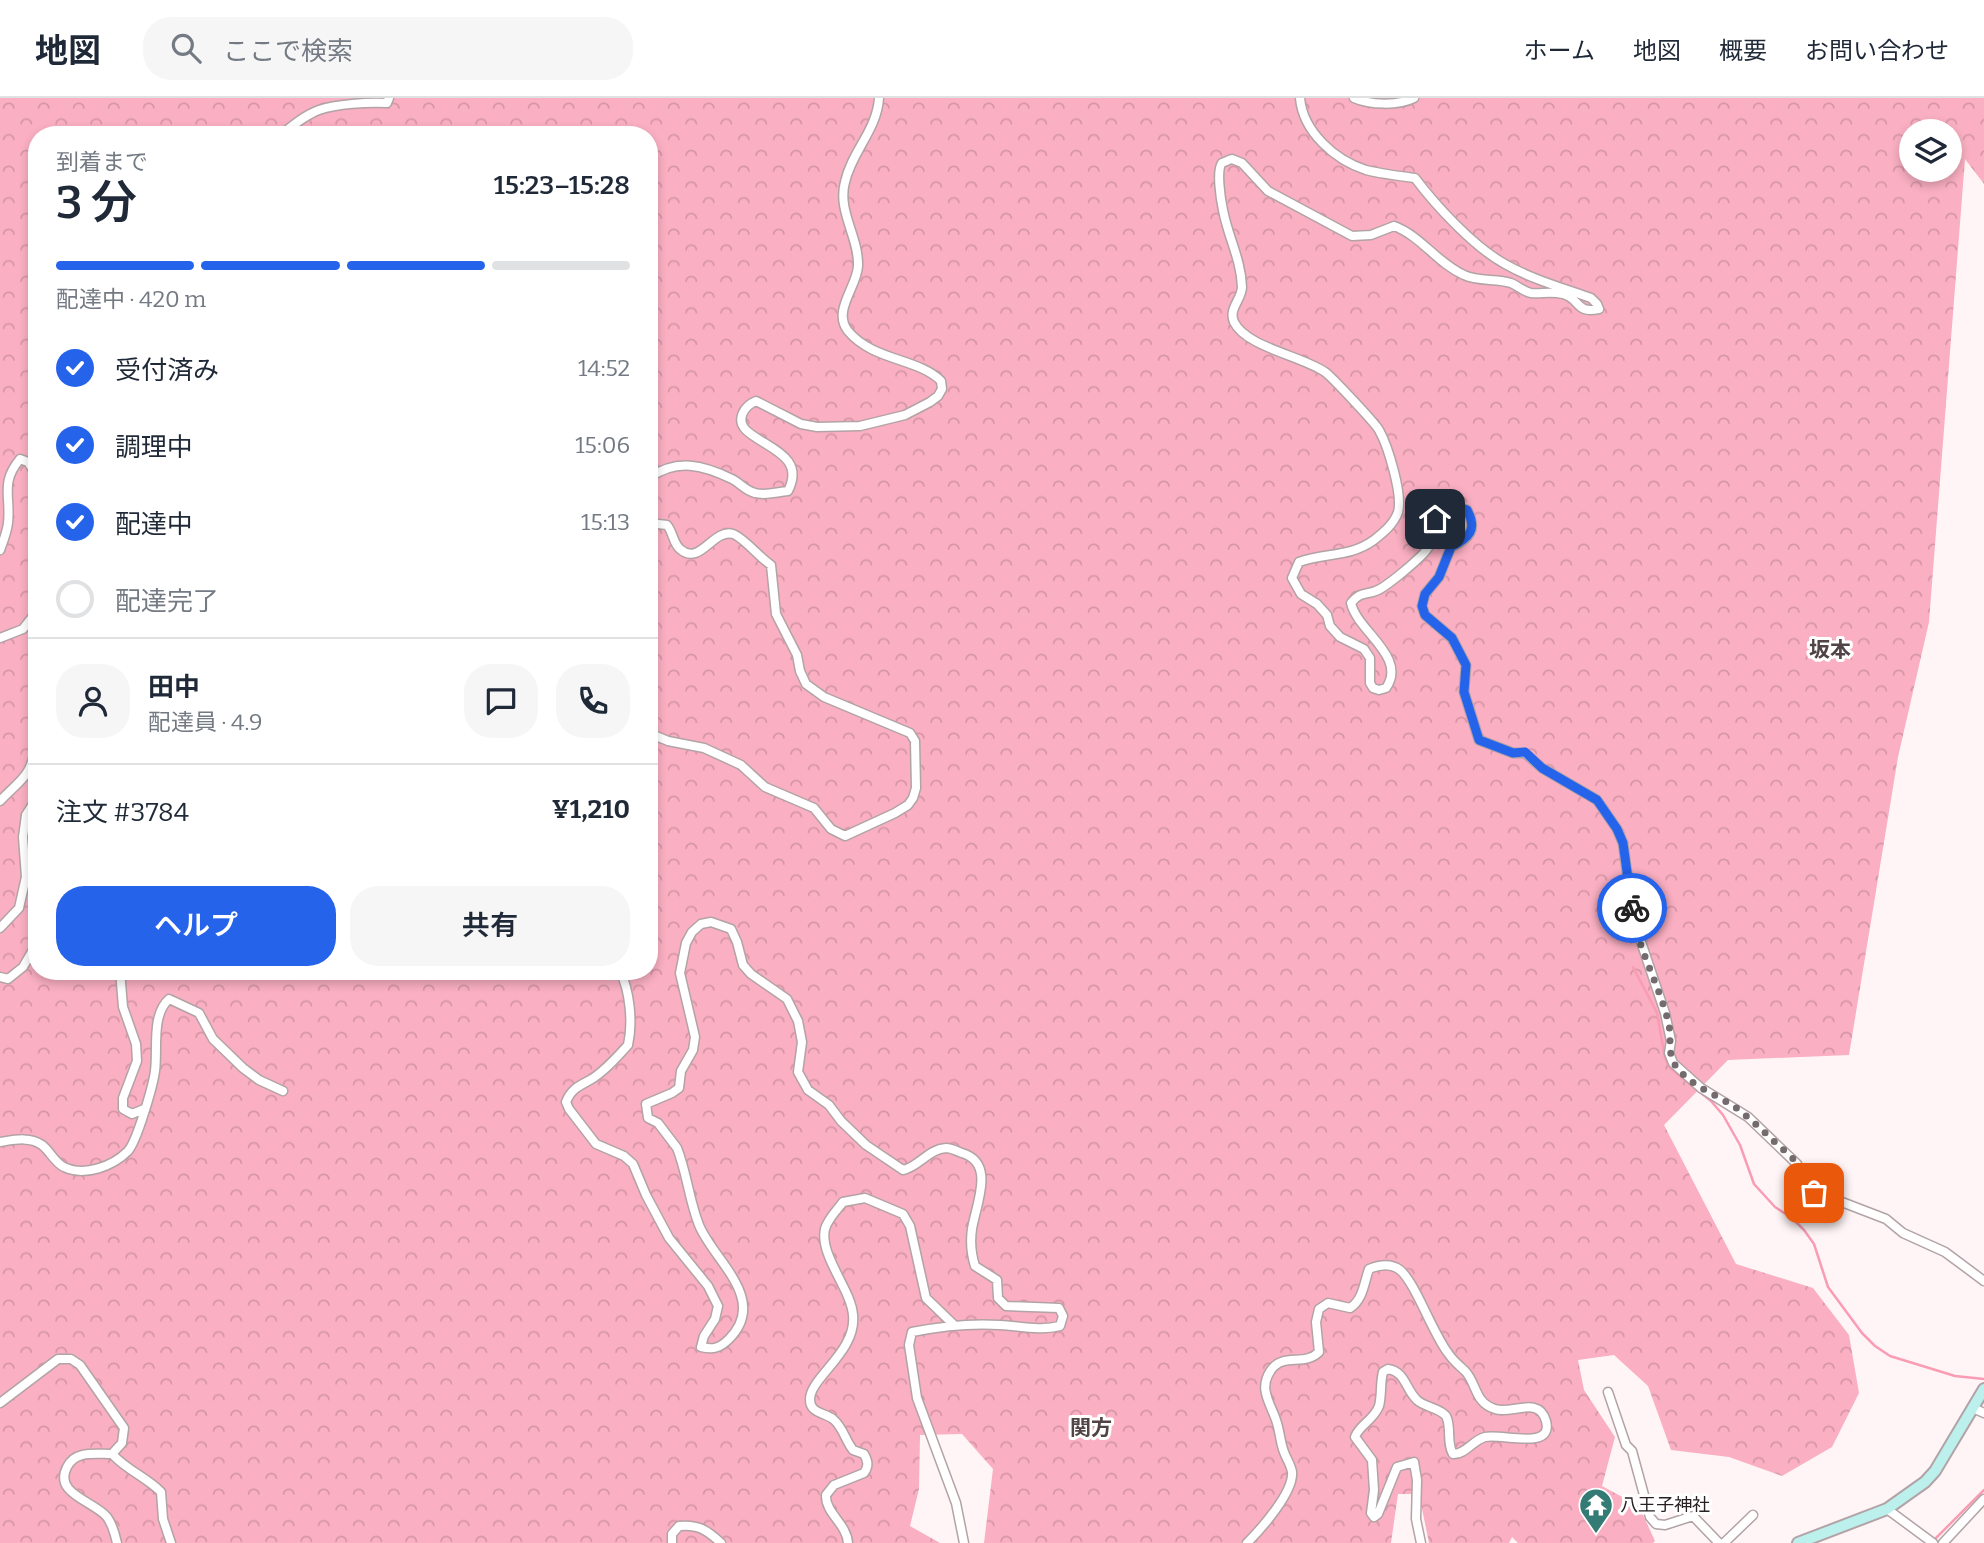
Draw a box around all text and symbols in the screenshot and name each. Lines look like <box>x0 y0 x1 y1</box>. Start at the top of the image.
search box <box>143 17 633 80</box>
icon: search <box>167 29 205 67</box>
text: 地図 <box>35 31 101 71</box>
text: ここで検索 <box>223 36 353 67</box>
text: ホーム <box>1524 37 1595 65</box>
text: 地図 <box>1633 37 1681 65</box>
text: 概要 <box>1719 37 1767 65</box>
text: お問い合わせ <box>1805 37 1949 65</box>
map controls <box>1899 119 1962 182</box>
button: layers <box>1899 119 1962 182</box>
text: 到着まで <box>56 148 148 176</box>
text: 15:23–15:28 <box>494 170 630 201</box>
text: 3 分 <box>56 175 137 230</box>
text: 配達中 · 420 m <box>56 285 206 313</box>
icon: check <box>56 349 94 387</box>
text: 14:52 <box>578 354 630 382</box>
text: 受付済み <box>115 355 219 386</box>
icon: check <box>56 426 94 464</box>
text: 15:06 <box>575 431 630 459</box>
text: 調理中 <box>115 432 193 463</box>
pin <box>1405 489 1465 549</box>
icon: home <box>1416 500 1454 538</box>
icon: check <box>56 503 94 541</box>
text: 15:13 <box>581 508 630 536</box>
text: 配達中 <box>115 509 193 540</box>
text: 配達完了 <box>115 586 219 617</box>
district label: 坂本 <box>1809 637 1851 663</box>
button: person <box>56 664 130 738</box>
button: chat <box>464 664 538 738</box>
button: phone <box>556 664 630 738</box>
text: 田中 <box>148 672 200 703</box>
text: 配達員 · 4.9 <box>148 708 262 736</box>
text: ¥1,210 <box>552 794 630 825</box>
text: 注文 #3784 <box>56 797 189 828</box>
courier <box>1597 873 1667 943</box>
button: ヘルプ <box>56 886 336 966</box>
button: 共有 <box>350 886 630 966</box>
icon: bike <box>1613 889 1651 927</box>
pin <box>1784 1163 1844 1223</box>
icon: bag <box>1795 1174 1833 1212</box>
district label: 関方 <box>1070 1415 1112 1441</box>
temple icon: 八王子神社 <box>1577 1486 1615 1535</box>
place label: 八王子神社 <box>1620 1494 1710 1516</box>

